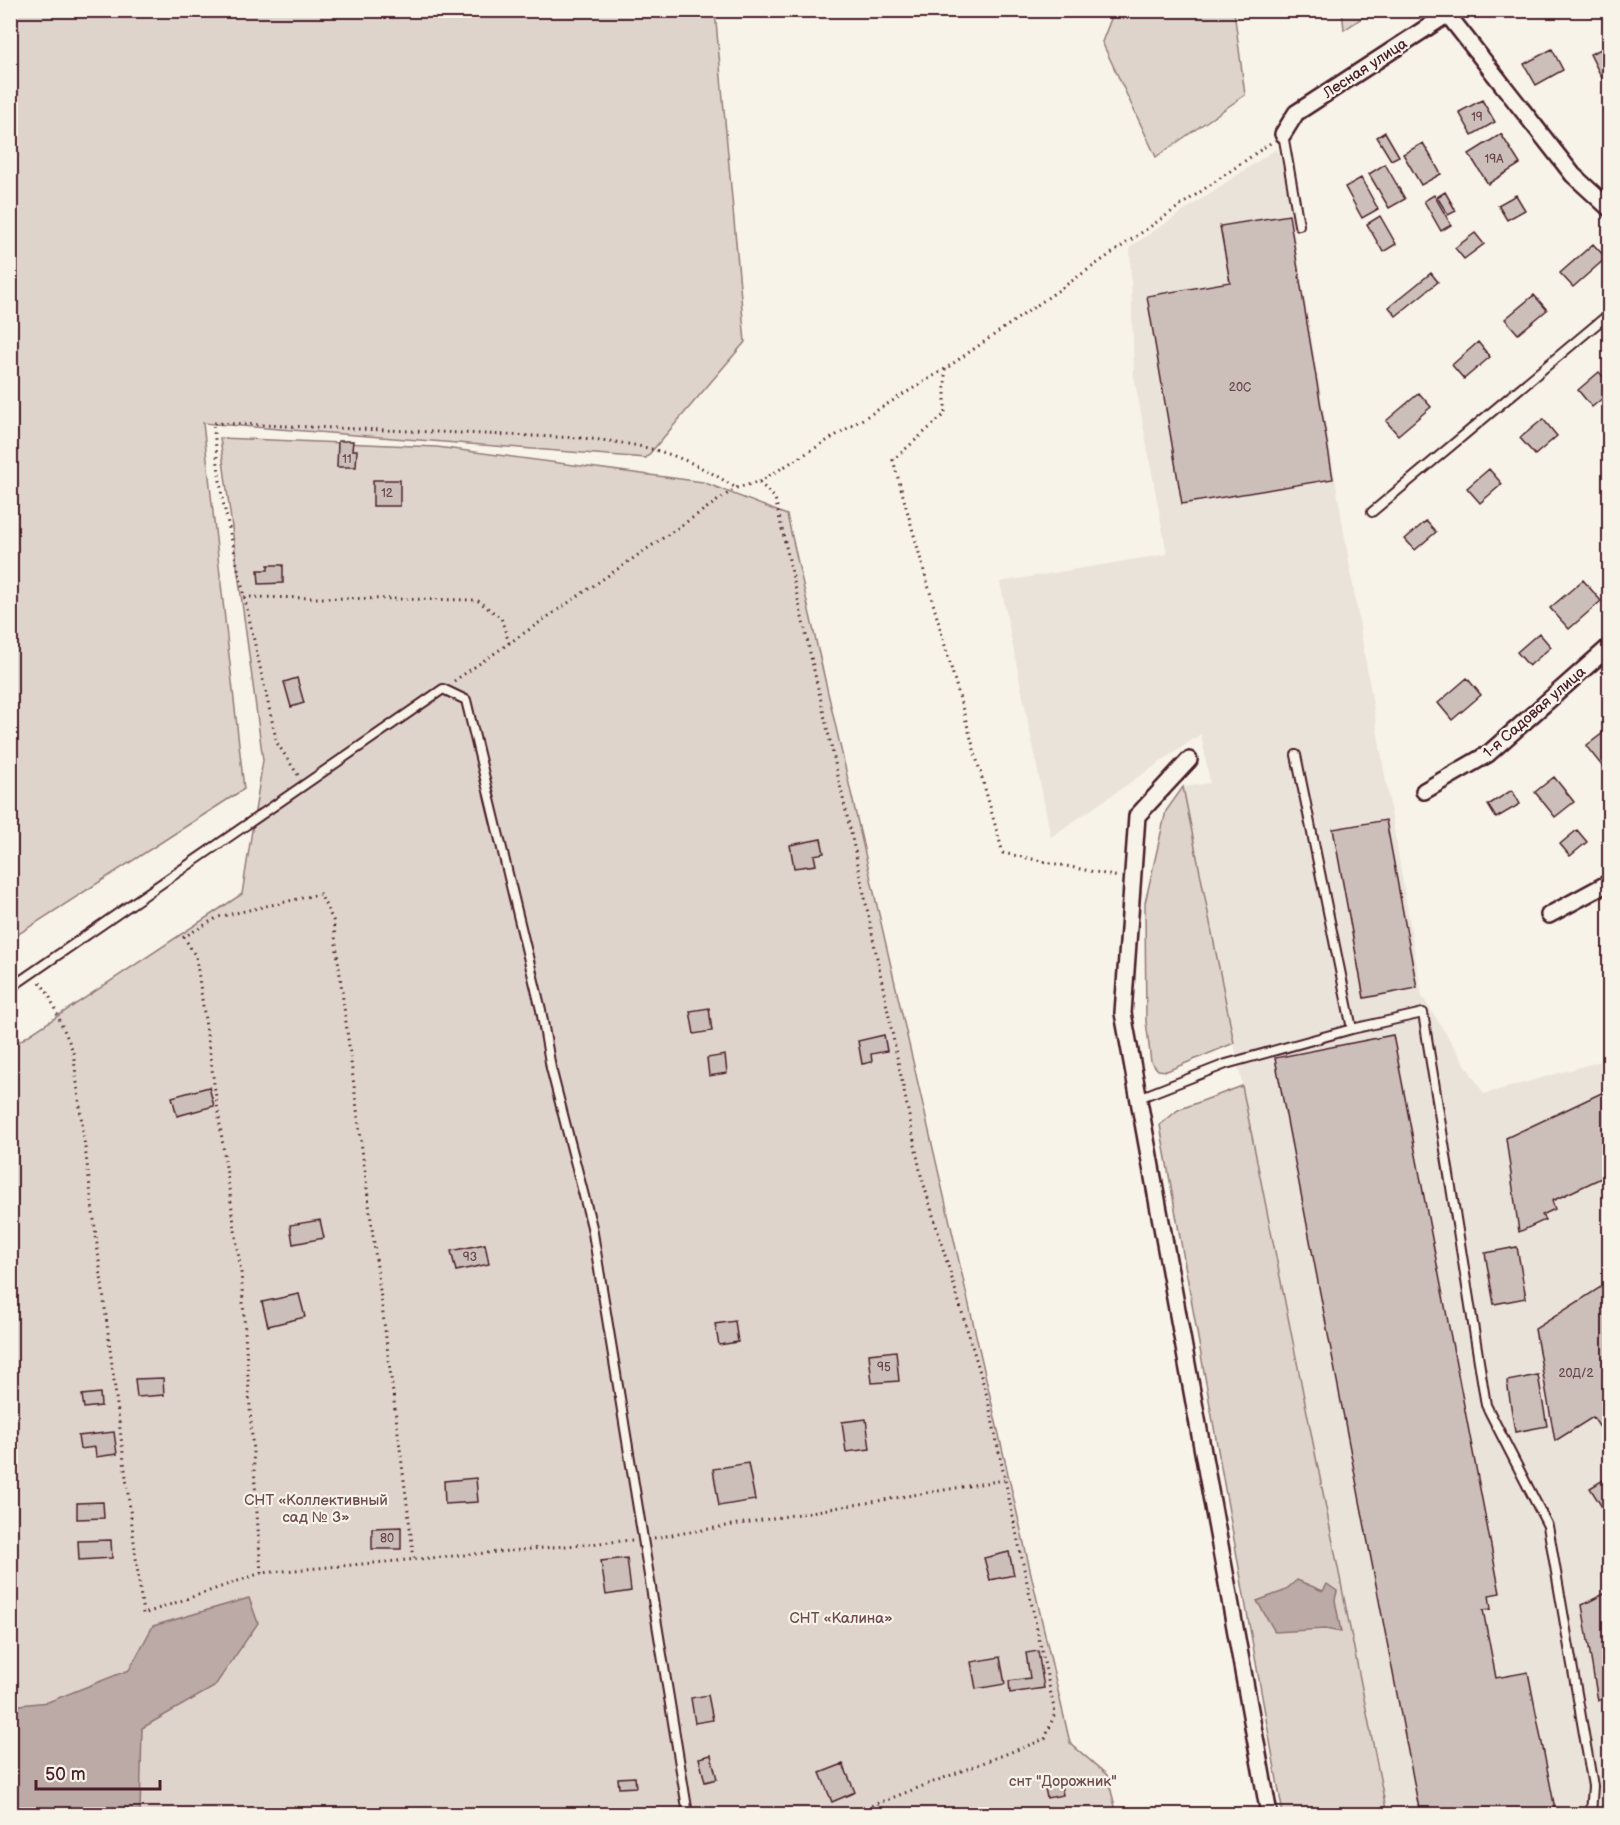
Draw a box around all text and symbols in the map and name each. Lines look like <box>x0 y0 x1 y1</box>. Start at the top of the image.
street label: Лесная улица <box>1319 34 1411 103</box>
house number: 19 <box>1471 110 1483 125</box>
house number: 19А <box>1485 152 1504 167</box>
house number: 20С <box>1229 380 1251 395</box>
house number: 11 <box>342 452 352 467</box>
house number: 12 <box>381 486 393 501</box>
street label: 1-я Садовая улица <box>1479 662 1590 762</box>
house number: 93 <box>463 1250 477 1265</box>
house number: 95 <box>877 1360 891 1375</box>
house number: 20Д/2 <box>1558 1366 1594 1381</box>
park label: СНТ «Коллективный сад № 3» <box>244 1491 388 1527</box>
house number: 80 <box>380 1531 394 1546</box>
park label: СНТ «Калина» <box>789 1609 893 1628</box>
scale bar <box>36 1753 160 1791</box>
text: 50 m <box>45 1764 86 1785</box>
park label: снт "Дорожник" <box>1009 1772 1117 1791</box>

